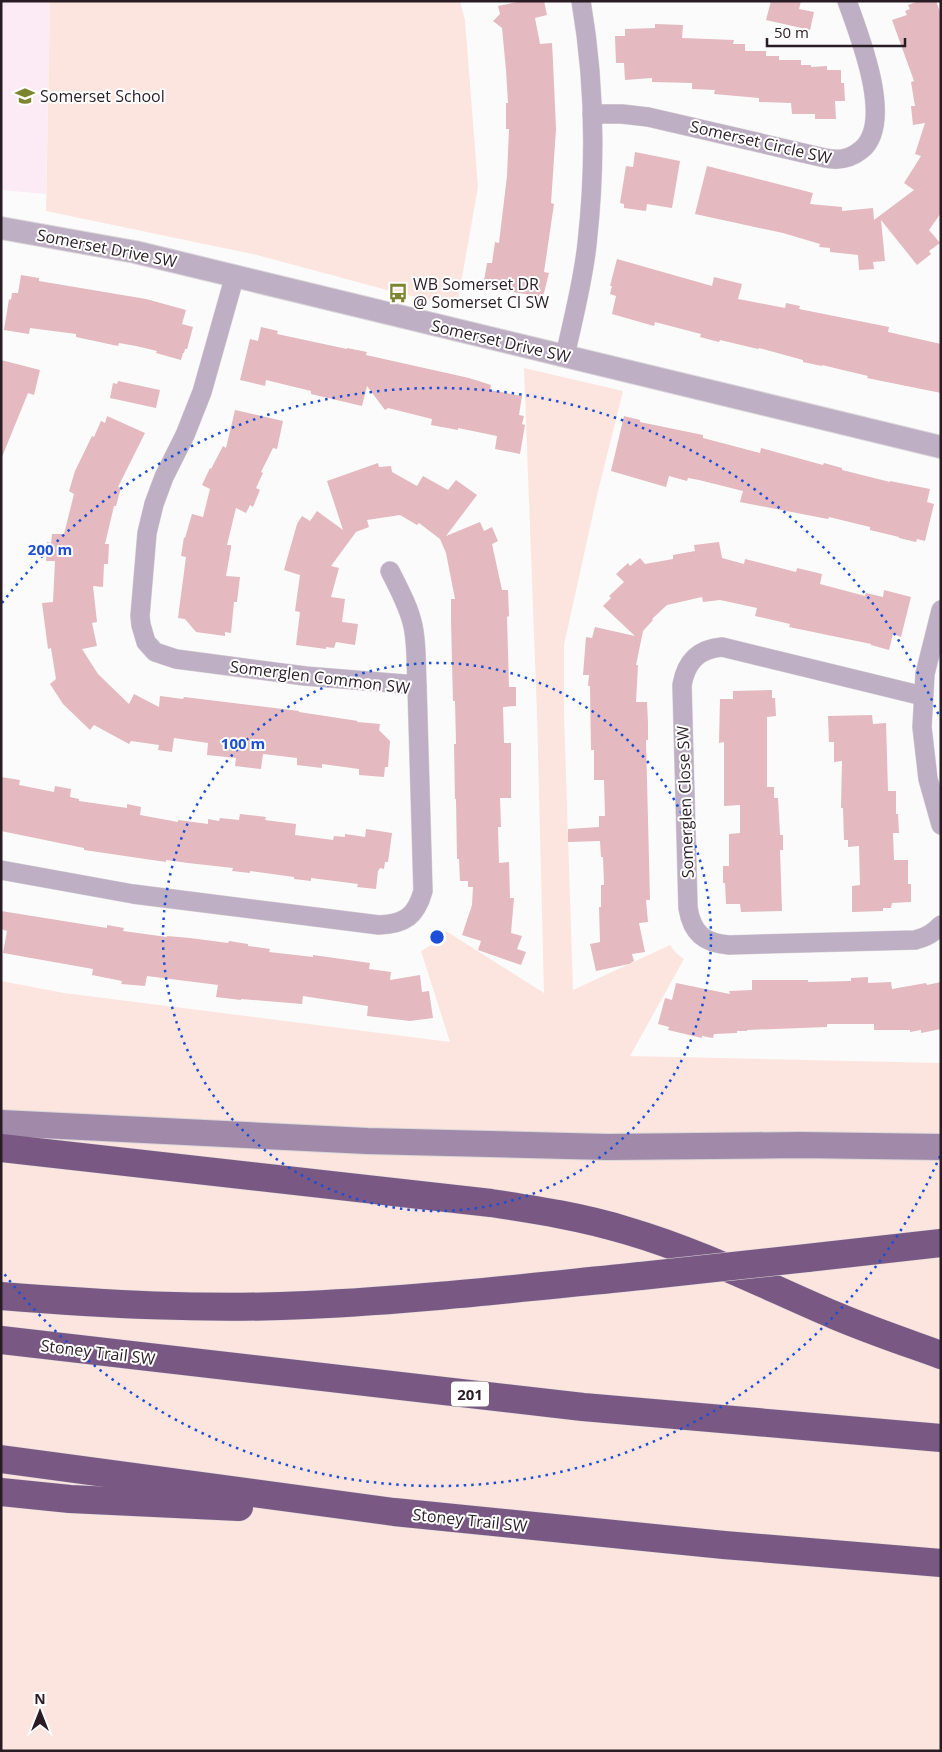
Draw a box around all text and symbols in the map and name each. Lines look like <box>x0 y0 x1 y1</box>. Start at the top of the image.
scale bar <box>767 15 904 47</box>
text: 50 m <box>774 22 809 42</box>
school or university icon: Somerset School <box>14 85 36 107</box>
place label: Somerset School <box>40 85 165 107</box>
street label: Somerset Circle SW <box>688 115 834 169</box>
street label: Somerset Drive SW <box>35 224 179 272</box>
place label: WB Somerset DR @ Somerset CI SW <box>413 273 549 313</box>
bus stop icon: WB Somerset DR @ Somerset CI SW <box>387 282 409 304</box>
street label: Somerset Drive SW <box>429 314 573 368</box>
text: 200 m <box>28 539 72 559</box>
street label: Somerglen Common SW <box>229 655 411 699</box>
street label: Somerglen Close SW <box>671 725 699 879</box>
text: 100 m <box>221 733 265 753</box>
centre of rings <box>428 928 446 946</box>
street label: Stoney Trail SW <box>40 1334 157 1370</box>
road number: 201 <box>451 1382 489 1406</box>
street label: Stoney Trail SW <box>412 1503 529 1537</box>
north arrow <box>15 1687 65 1737</box>
text: N <box>34 1689 46 1708</box>

